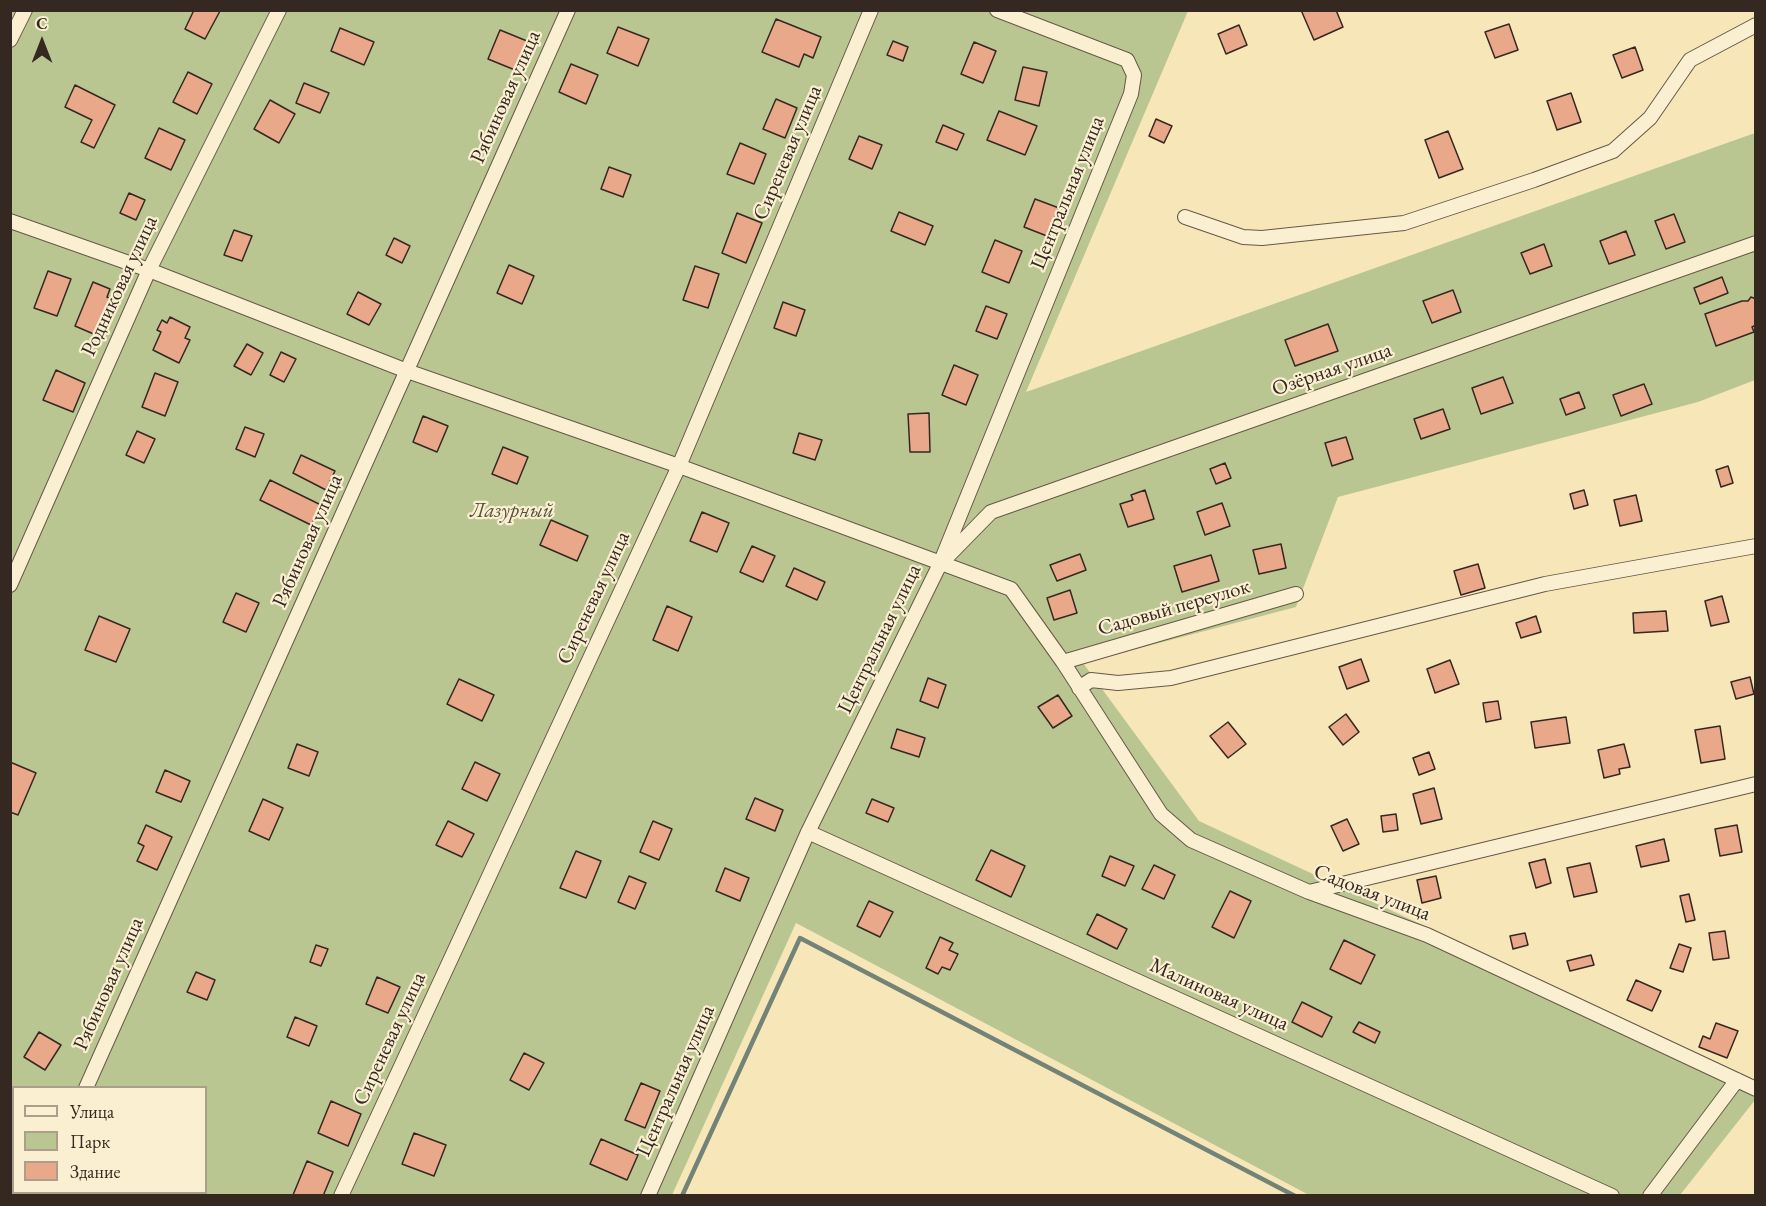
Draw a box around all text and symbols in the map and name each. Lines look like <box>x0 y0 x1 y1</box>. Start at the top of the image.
north arrow <box>12 12 72 72</box>
text: С <box>36 13 48 34</box>
street label: Рябиновая улица <box>465 27 547 167</box>
street label: Сиреневая улица <box>748 82 828 224</box>
street label: Центральная улица <box>1026 113 1110 273</box>
street label: Родниковая улица <box>76 212 164 360</box>
street label: Озёрная улица <box>1269 338 1395 402</box>
street label: Рябиновая улица <box>267 471 349 611</box>
park label: Лазурный <box>470 498 554 524</box>
street label: Сиреневая улица <box>552 527 636 669</box>
street label: Центральная улица <box>833 560 927 718</box>
street label: Садовый переулок <box>1095 574 1253 642</box>
street label: Садовая улица <box>1310 859 1434 927</box>
street label: Рябиновая улица <box>68 914 150 1054</box>
street label: Малиновая улица <box>1146 953 1292 1037</box>
street label: Сиреневая улица <box>348 968 432 1110</box>
street label: Центральная улица <box>631 1001 721 1161</box>
legend <box>12 1086 207 1194</box>
text: Улица <box>70 1100 114 1123</box>
text: Парк <box>70 1130 110 1153</box>
text: Здание <box>70 1160 120 1183</box>

